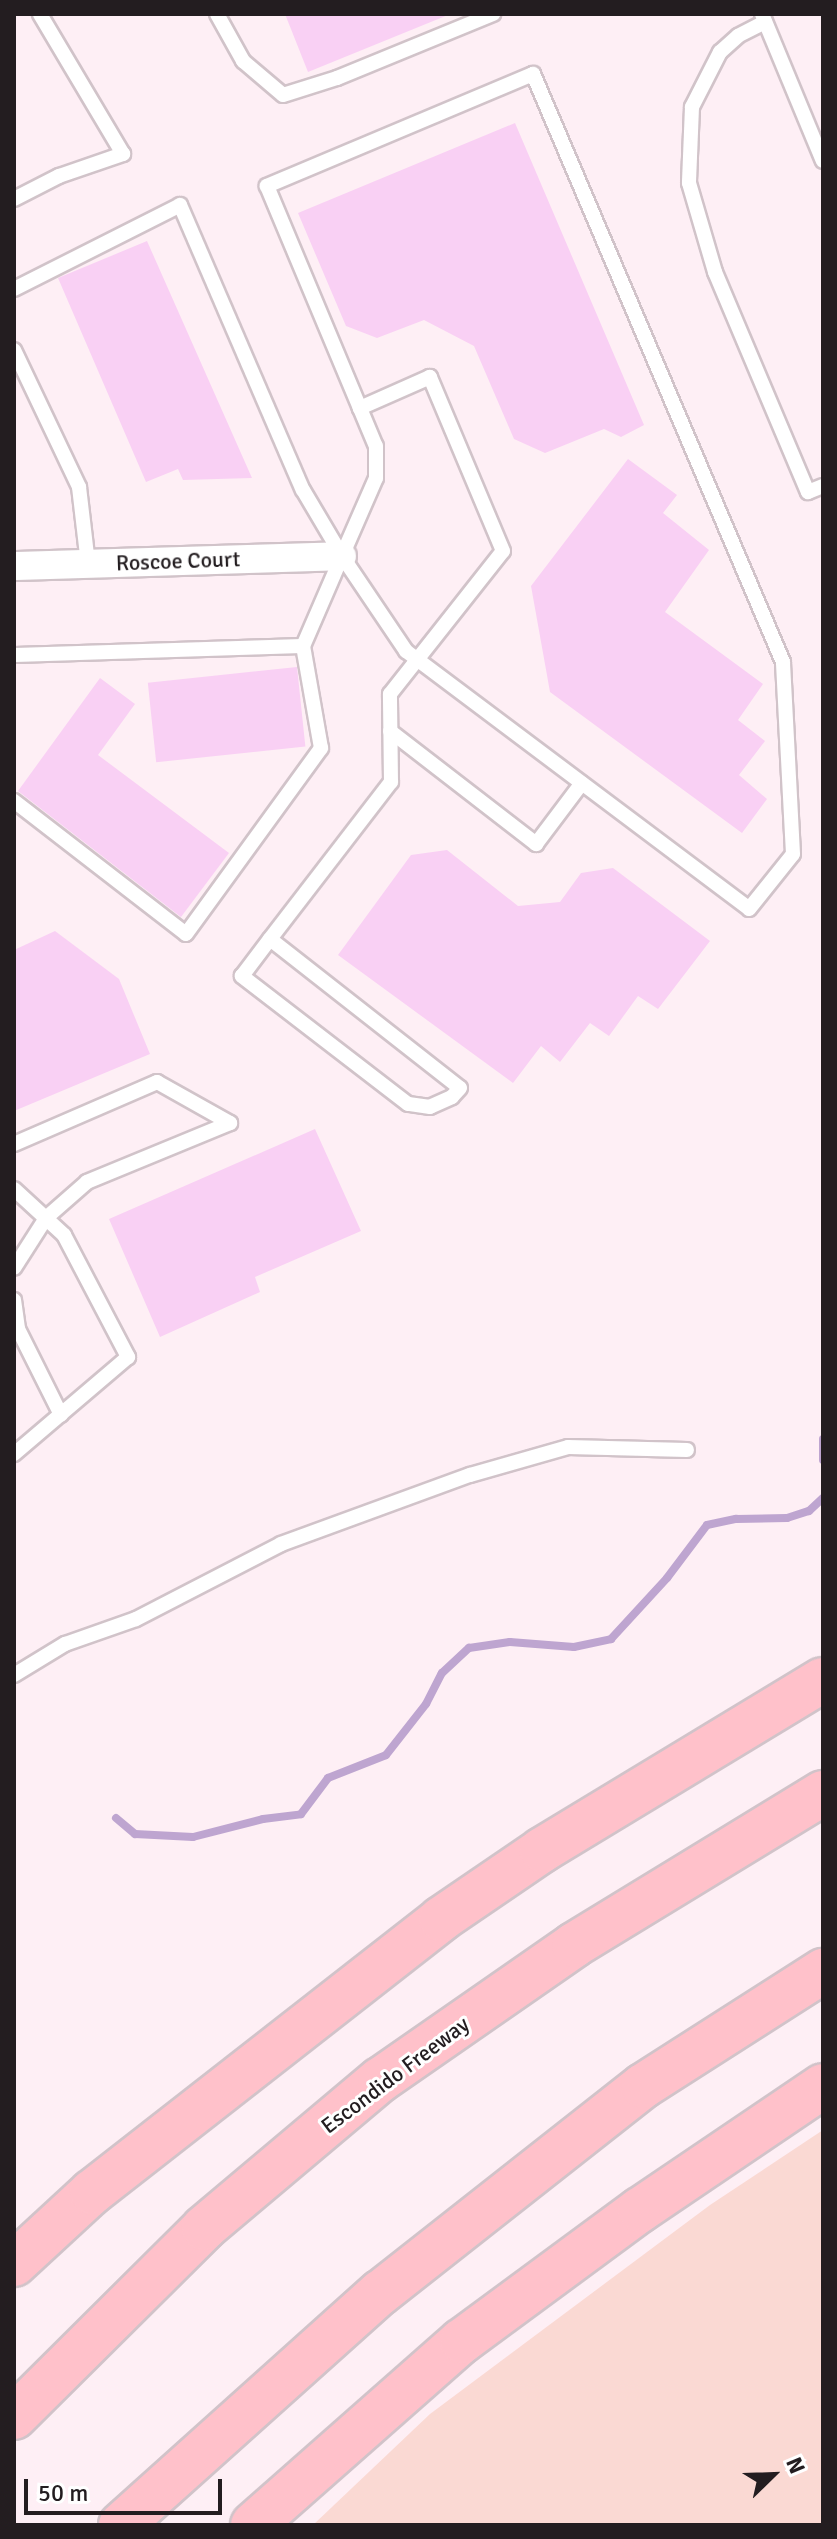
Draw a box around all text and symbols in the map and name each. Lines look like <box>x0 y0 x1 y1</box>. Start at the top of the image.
street label: Roscoe Court <box>115 546 241 576</box>
street label: Escondido Freeway <box>316 2011 474 2139</box>
north arrow <box>733 2435 813 2515</box>
text: N <box>780 2453 811 2478</box>
scale bar <box>28 2463 226 2513</box>
text: 50 m <box>38 2478 88 2508</box>

